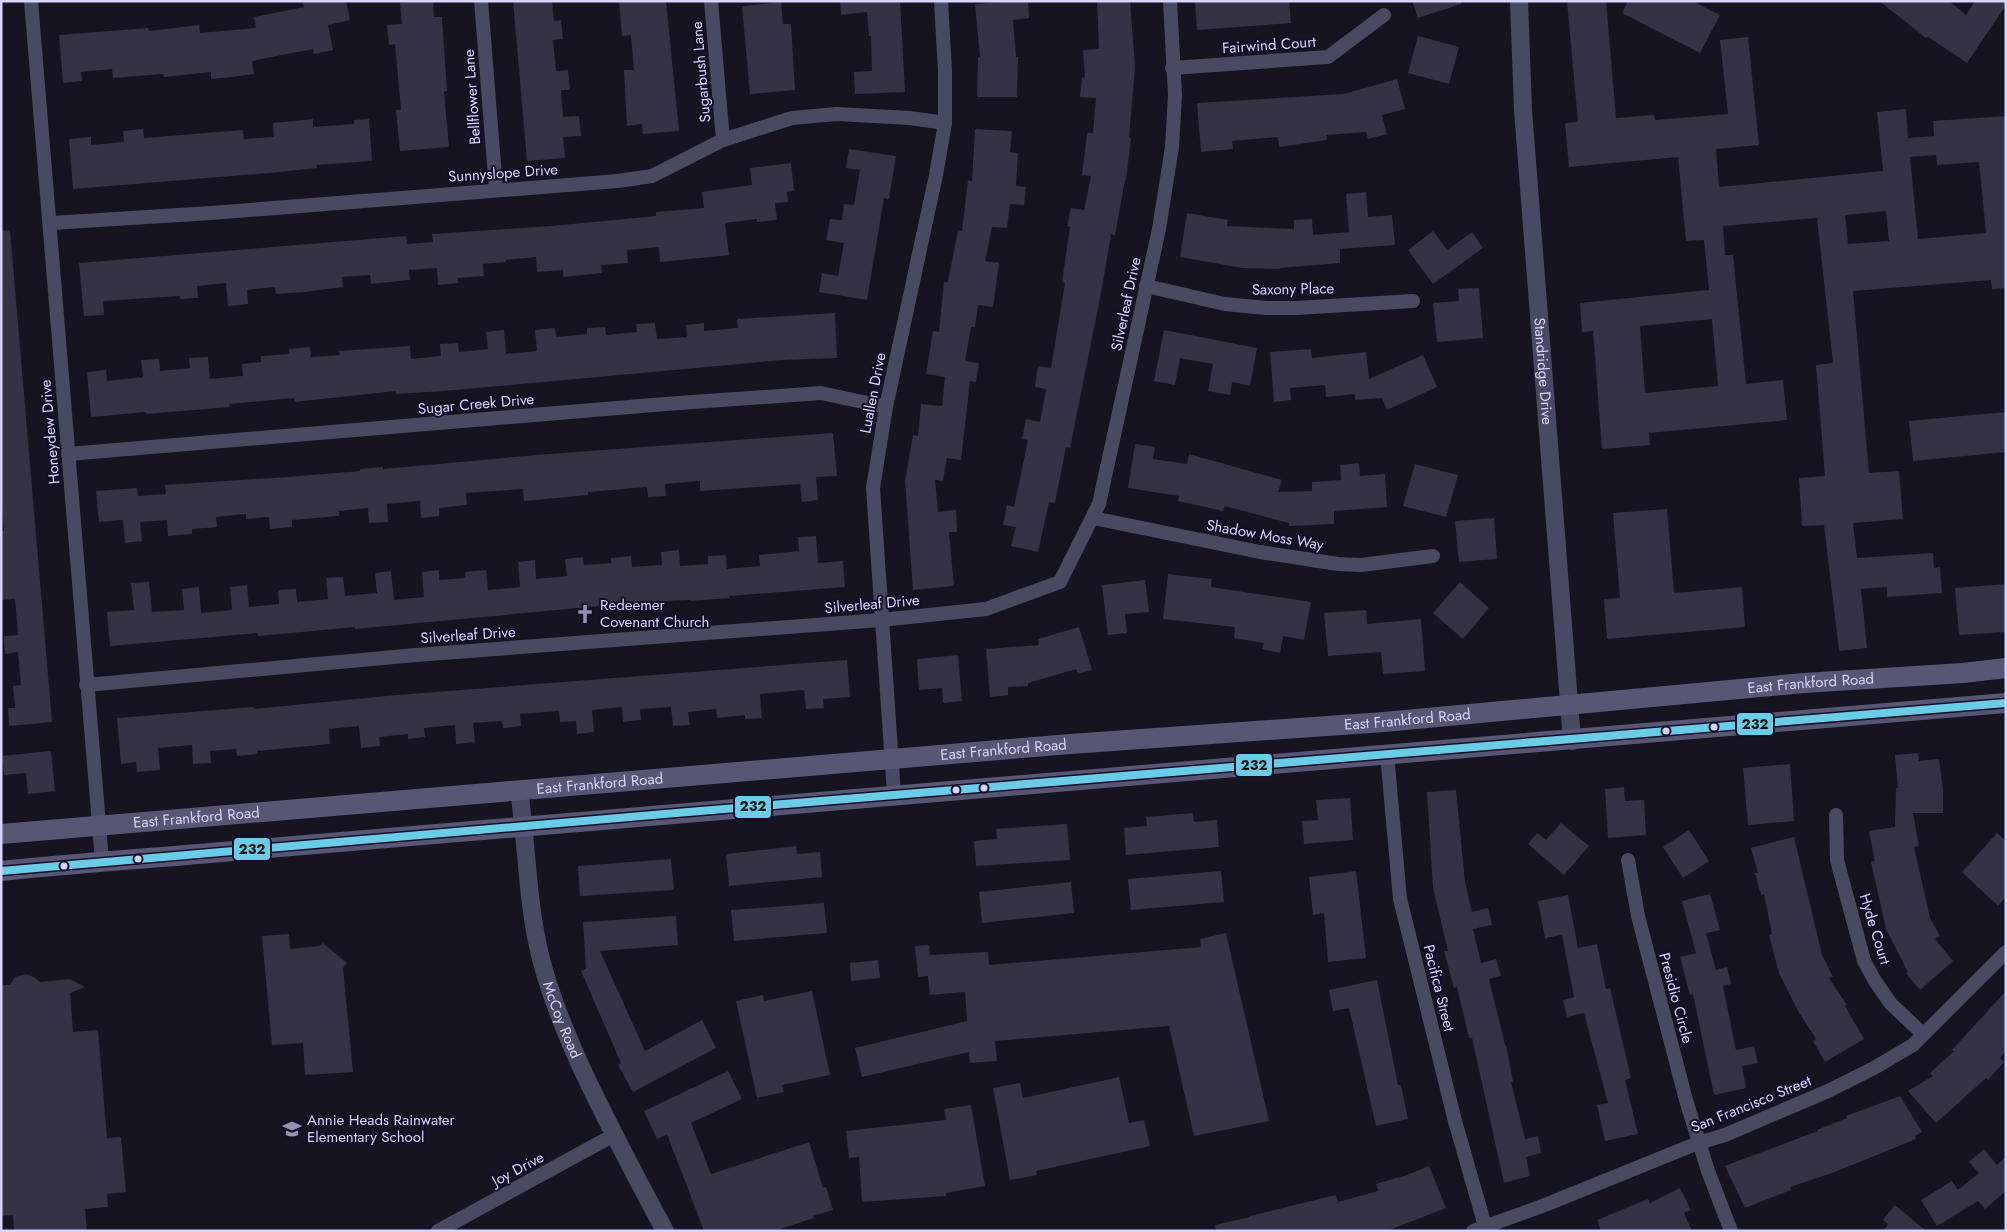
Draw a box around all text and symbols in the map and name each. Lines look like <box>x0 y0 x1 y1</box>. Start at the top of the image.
street label: Sugarbush Lane <box>686 20 716 123</box>
street label: Fairwind Court <box>1221 31 1317 59</box>
street label: Bellflower Lane <box>458 48 486 145</box>
street label: Sunnyslope Drive <box>447 158 559 188</box>
street label: Silverleaf Drive <box>1105 255 1147 353</box>
street label: Saxony Place <box>1252 277 1335 301</box>
street label: Standridge Drive <box>1528 317 1558 426</box>
street label: Luallen Drive <box>854 350 892 435</box>
street label: Honeydew Drive <box>34 378 66 485</box>
street label: Sugar Creek Drive <box>417 388 535 420</box>
street label: Shadow Moss Way <box>1205 514 1326 556</box>
street label: Silverleaf Drive <box>824 589 921 619</box>
place label: Redeemer Covenant Church <box>600 594 709 633</box>
church icon: Redeemer Covenant Church <box>574 603 596 625</box>
street label: Silverleaf Drive <box>420 621 517 649</box>
street label: East Frankford Road <box>1746 668 1875 699</box>
street label: East Frankford Road <box>1343 703 1472 736</box>
line badge: 232 <box>1736 712 1774 736</box>
text: 232 <box>1741 714 1769 734</box>
unlabelled marker <box>1709 722 1719 732</box>
unlabelled marker <box>1661 726 1671 736</box>
street label: East Frankford Road <box>939 733 1068 766</box>
line badge: 232 <box>1235 753 1273 777</box>
text: 232 <box>1240 755 1268 775</box>
street label: East Frankford Road <box>536 767 664 800</box>
unlabelled marker <box>979 783 989 793</box>
unlabelled marker <box>951 785 961 795</box>
line badge: 232 <box>734 795 772 819</box>
text: 232 <box>739 796 767 816</box>
street label: East Frankford Road <box>132 801 260 834</box>
line badge: 232 <box>233 837 271 861</box>
text: 232 <box>238 839 266 859</box>
unlabelled marker <box>133 854 143 864</box>
unlabelled marker <box>59 861 69 871</box>
street label: Hyde Court <box>1854 891 1896 968</box>
street label: Pacifica Street <box>1418 942 1461 1034</box>
street label: Presidio Circle <box>1653 950 1699 1046</box>
street label: McCoy Road <box>537 979 587 1062</box>
street label: San Francisco Street <box>1688 1070 1815 1138</box>
place label: Annie Heads Rainwater Elementary School <box>307 1109 456 1148</box>
school or university icon: Annie Heads Rainwater Elementary School <box>281 1118 303 1140</box>
street label: Joy Drive <box>486 1146 548 1193</box>

